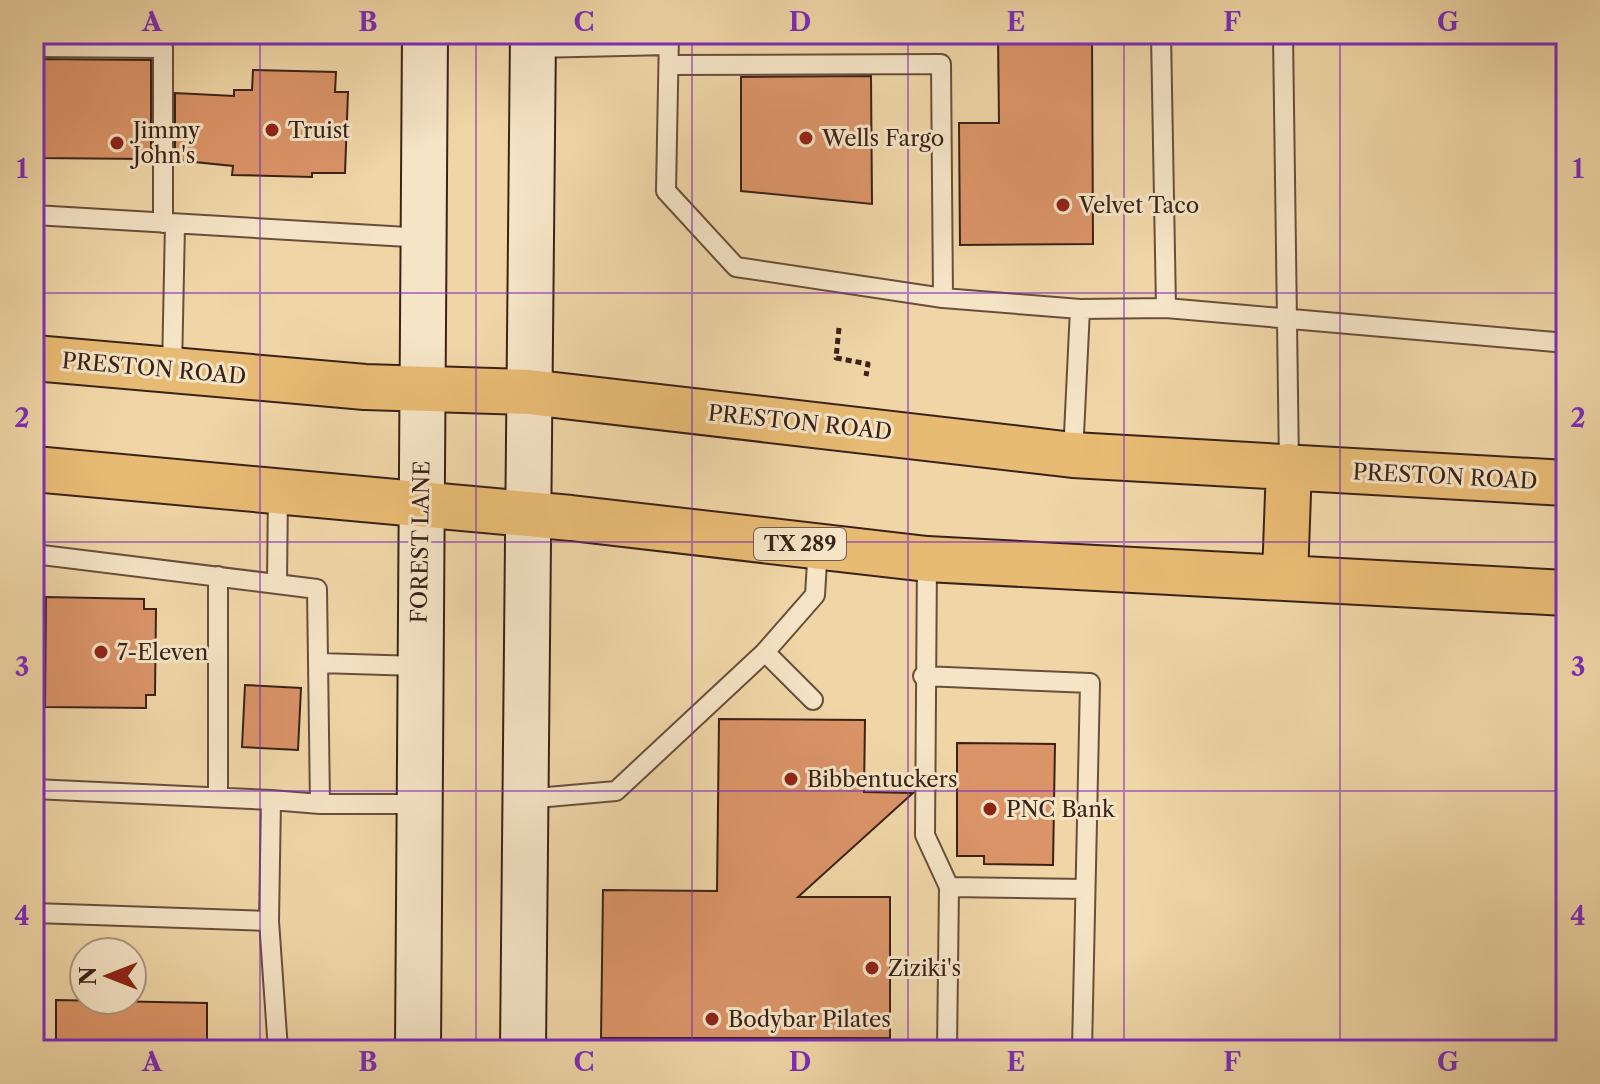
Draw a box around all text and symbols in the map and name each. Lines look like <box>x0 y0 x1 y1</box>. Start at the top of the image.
text: A <box>141 6 163 38</box>
text: B <box>358 6 378 38</box>
text: C <box>574 6 594 38</box>
text: D <box>789 6 811 38</box>
text: E <box>1007 6 1025 38</box>
text: F <box>1223 6 1241 38</box>
text: G <box>1437 6 1459 38</box>
place label: Jimmy John's <box>130 117 201 169</box>
place label: Truist <box>288 117 350 144</box>
marker: Truist <box>263 121 281 139</box>
place label: Wells Fargo <box>821 125 944 152</box>
marker: Wells Fargo <box>797 129 815 147</box>
marker: Jimmy John's <box>108 134 126 152</box>
text: 1 <box>16 153 28 185</box>
text: 1 <box>1572 153 1584 185</box>
place label: Velvet Taco <box>1078 192 1199 219</box>
marker: Velvet Taco <box>1054 196 1072 214</box>
street label: PRESTON ROAD <box>61 347 247 390</box>
street label: PRESTON ROAD <box>707 399 893 446</box>
text: 2 <box>14 402 30 434</box>
text: 2 <box>1570 402 1586 434</box>
street label: PRESTON ROAD <box>1352 458 1538 495</box>
street label: FOREST LANE <box>406 461 435 624</box>
road number: TX 289 <box>754 528 846 560</box>
place label: 7-Eleven <box>117 639 208 666</box>
marker: 7-Eleven <box>92 643 110 661</box>
text: 3 <box>15 651 29 683</box>
text: 3 <box>1571 651 1585 683</box>
place label: Bibbentuckers <box>807 766 958 793</box>
marker: Bibbentuckers <box>782 770 800 788</box>
place label: PNC Bank <box>1006 796 1116 823</box>
marker: PNC Bank <box>981 800 999 818</box>
text: 4 <box>14 900 30 932</box>
text: 4 <box>1570 900 1586 932</box>
north arrow <box>68 936 148 1016</box>
place label: Ziziki's <box>888 955 961 982</box>
marker: Ziziki's <box>863 959 881 977</box>
text: N <box>75 966 102 986</box>
place label: Bodybar Pilates <box>728 1006 891 1033</box>
marker: Bodybar Pilates <box>703 1010 721 1028</box>
text: A <box>141 1046 163 1078</box>
text: B <box>358 1046 378 1078</box>
text: C <box>574 1046 594 1078</box>
text: D <box>789 1046 811 1078</box>
text: E <box>1007 1046 1025 1078</box>
text: F <box>1223 1046 1241 1078</box>
text: G <box>1437 1046 1459 1078</box>

